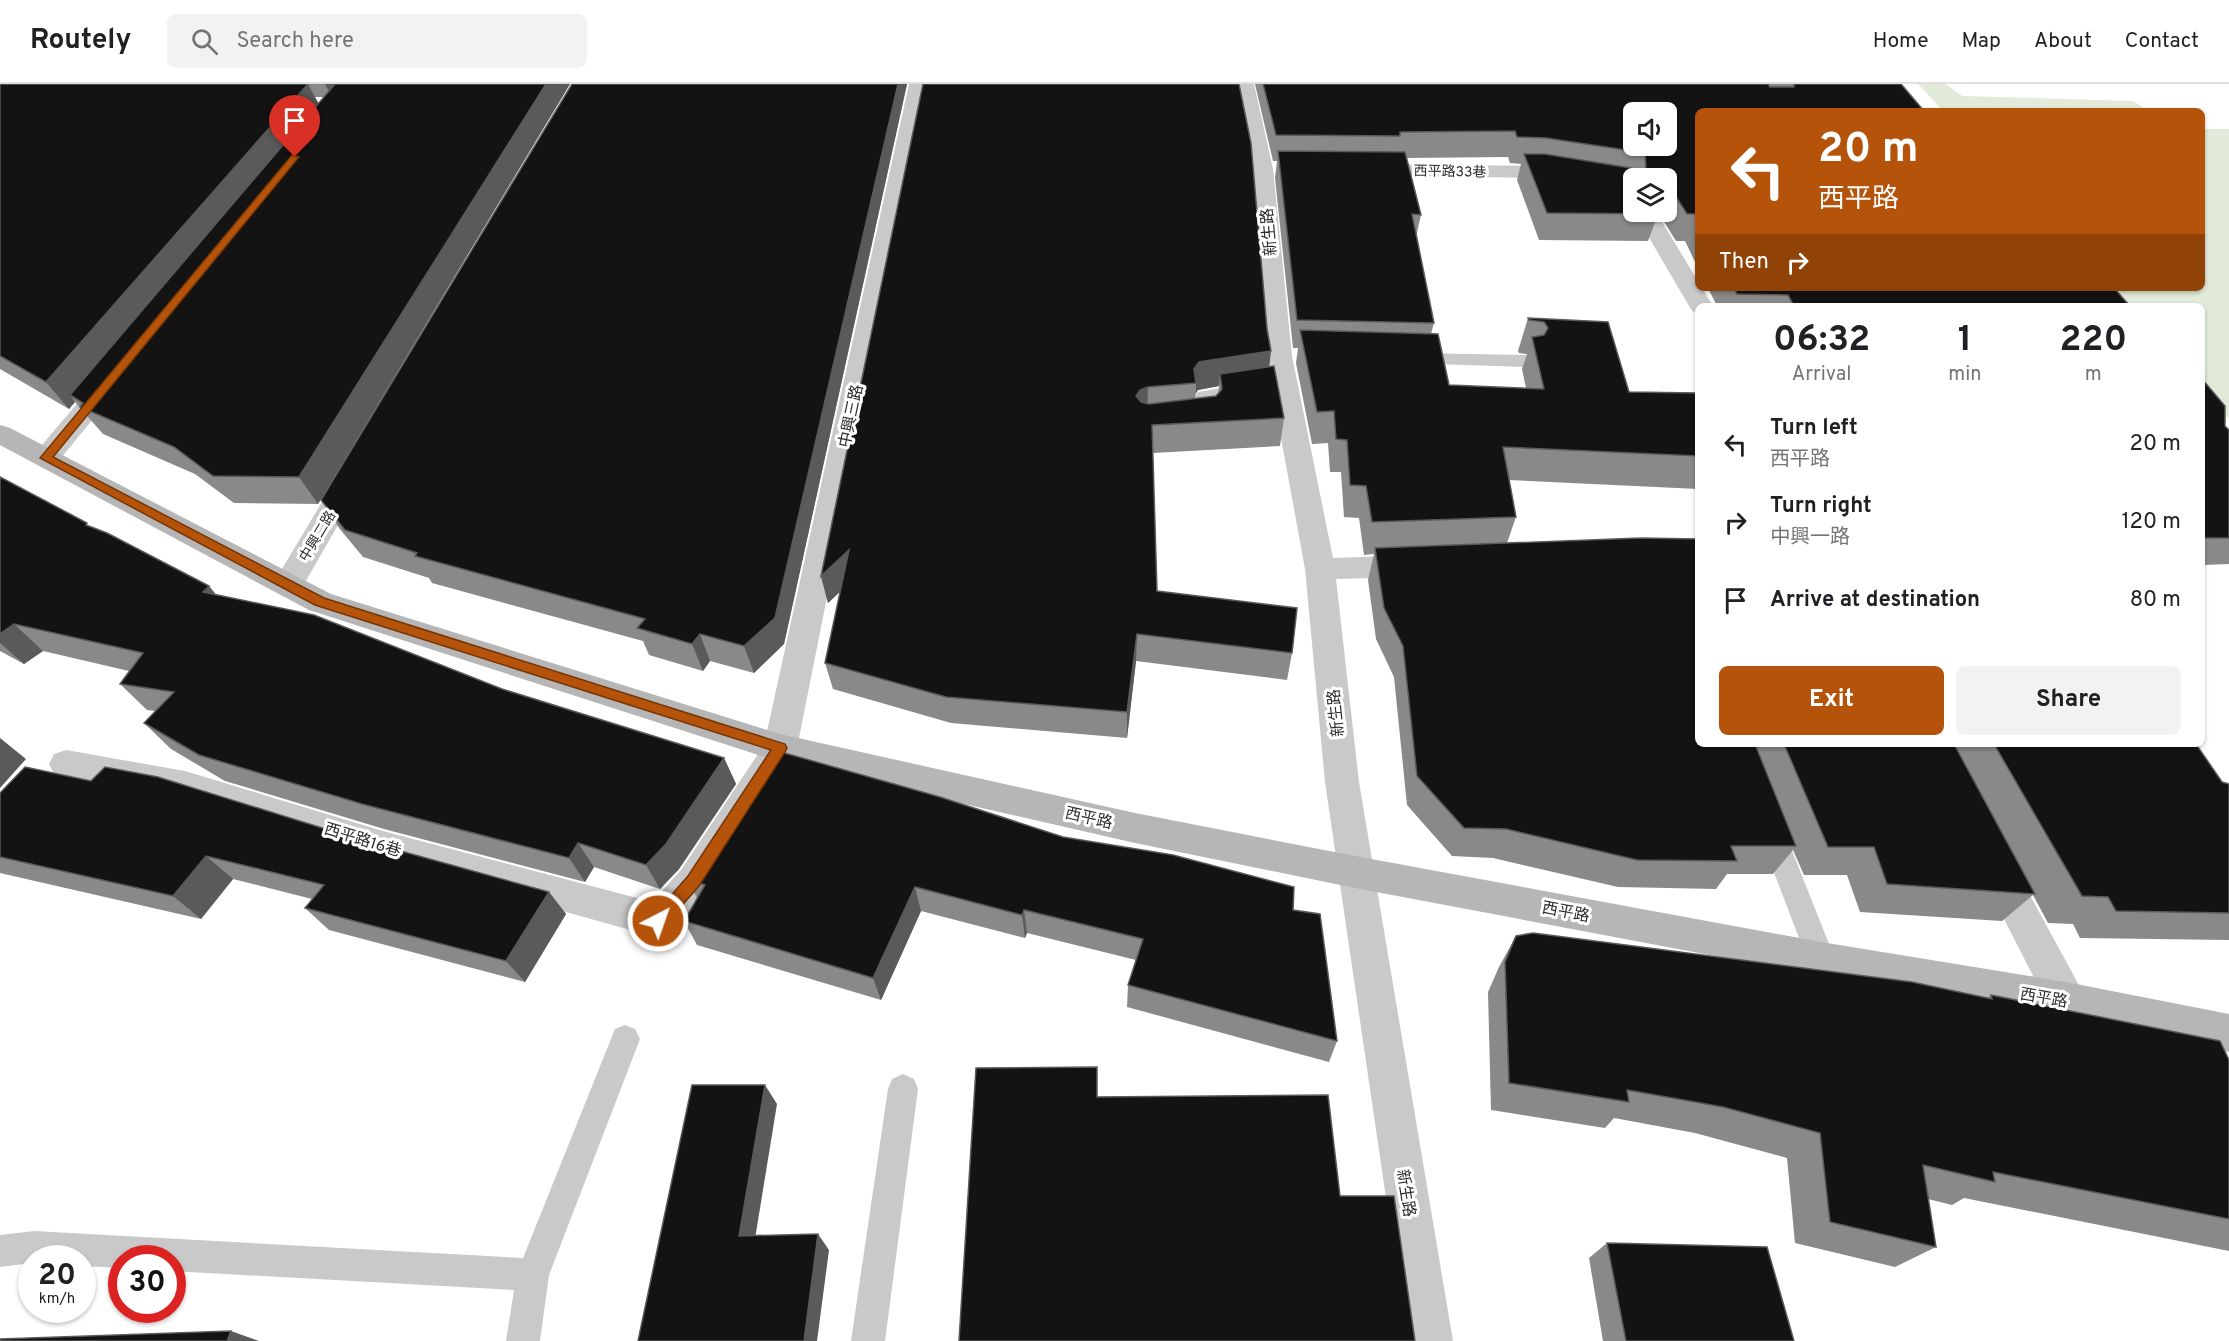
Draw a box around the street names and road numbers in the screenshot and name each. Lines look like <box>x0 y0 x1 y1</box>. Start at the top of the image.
street label: 西平路33巷 <box>1413 163 1487 182</box>
street label: 新生路 <box>1258 207 1282 257</box>
street label: 中興三路 <box>836 383 868 450</box>
street label: 中興二路 <box>297 508 340 565</box>
street label: 新生路 <box>1325 688 1349 738</box>
street label: 西平路 <box>1063 804 1114 834</box>
street label: 西平路16巷 <box>321 820 403 862</box>
street label: 西平路 <box>1540 899 1591 927</box>
street label: 西平路 <box>2018 985 2069 1013</box>
street label: 新生路 <box>1391 1168 1419 1219</box>

